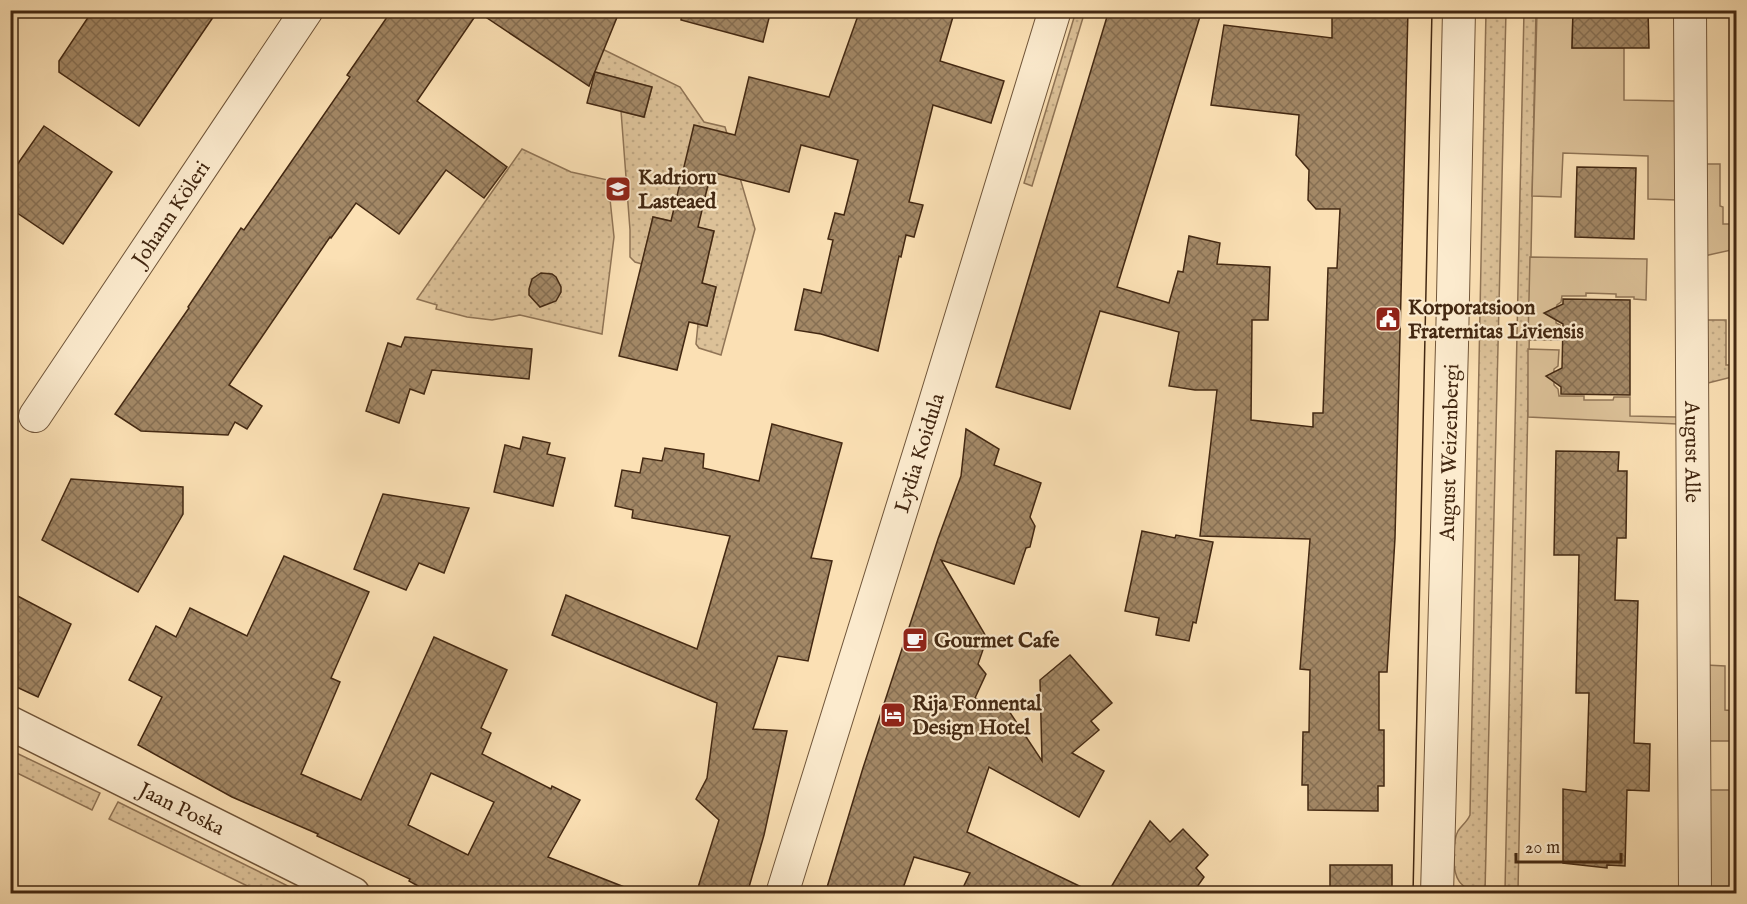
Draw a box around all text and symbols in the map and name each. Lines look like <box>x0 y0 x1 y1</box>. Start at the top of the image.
street label: Johann Köleri <box>126 156 217 274</box>
place label: Kadrioru Lasteaed <box>638 165 717 216</box>
school or university icon: Kadrioru Lasteaed <box>603 174 633 204</box>
place label: Korporatsioon Fraternitas Liviensis <box>1408 295 1584 346</box>
public building icon: Korporatsioon Fraternitas Liviensis <box>1373 304 1403 334</box>
street label: August Weizenbergi <box>1435 363 1466 542</box>
street label: Lydia Koidula <box>889 389 952 516</box>
street label: August Alle <box>1677 400 1705 503</box>
cafe icon: Gourmet Cafe <box>900 625 930 655</box>
place label: Gourmet Cafe <box>934 628 1060 655</box>
place label: Rija Fonnental Design Hotel <box>912 691 1043 742</box>
hotel icon: Rija Fonnental Design Hotel <box>878 700 908 730</box>
street label: Jaan Poska <box>132 776 230 843</box>
scale bar <box>1516 826 1621 864</box>
text: 20 m <box>1525 837 1560 860</box>

